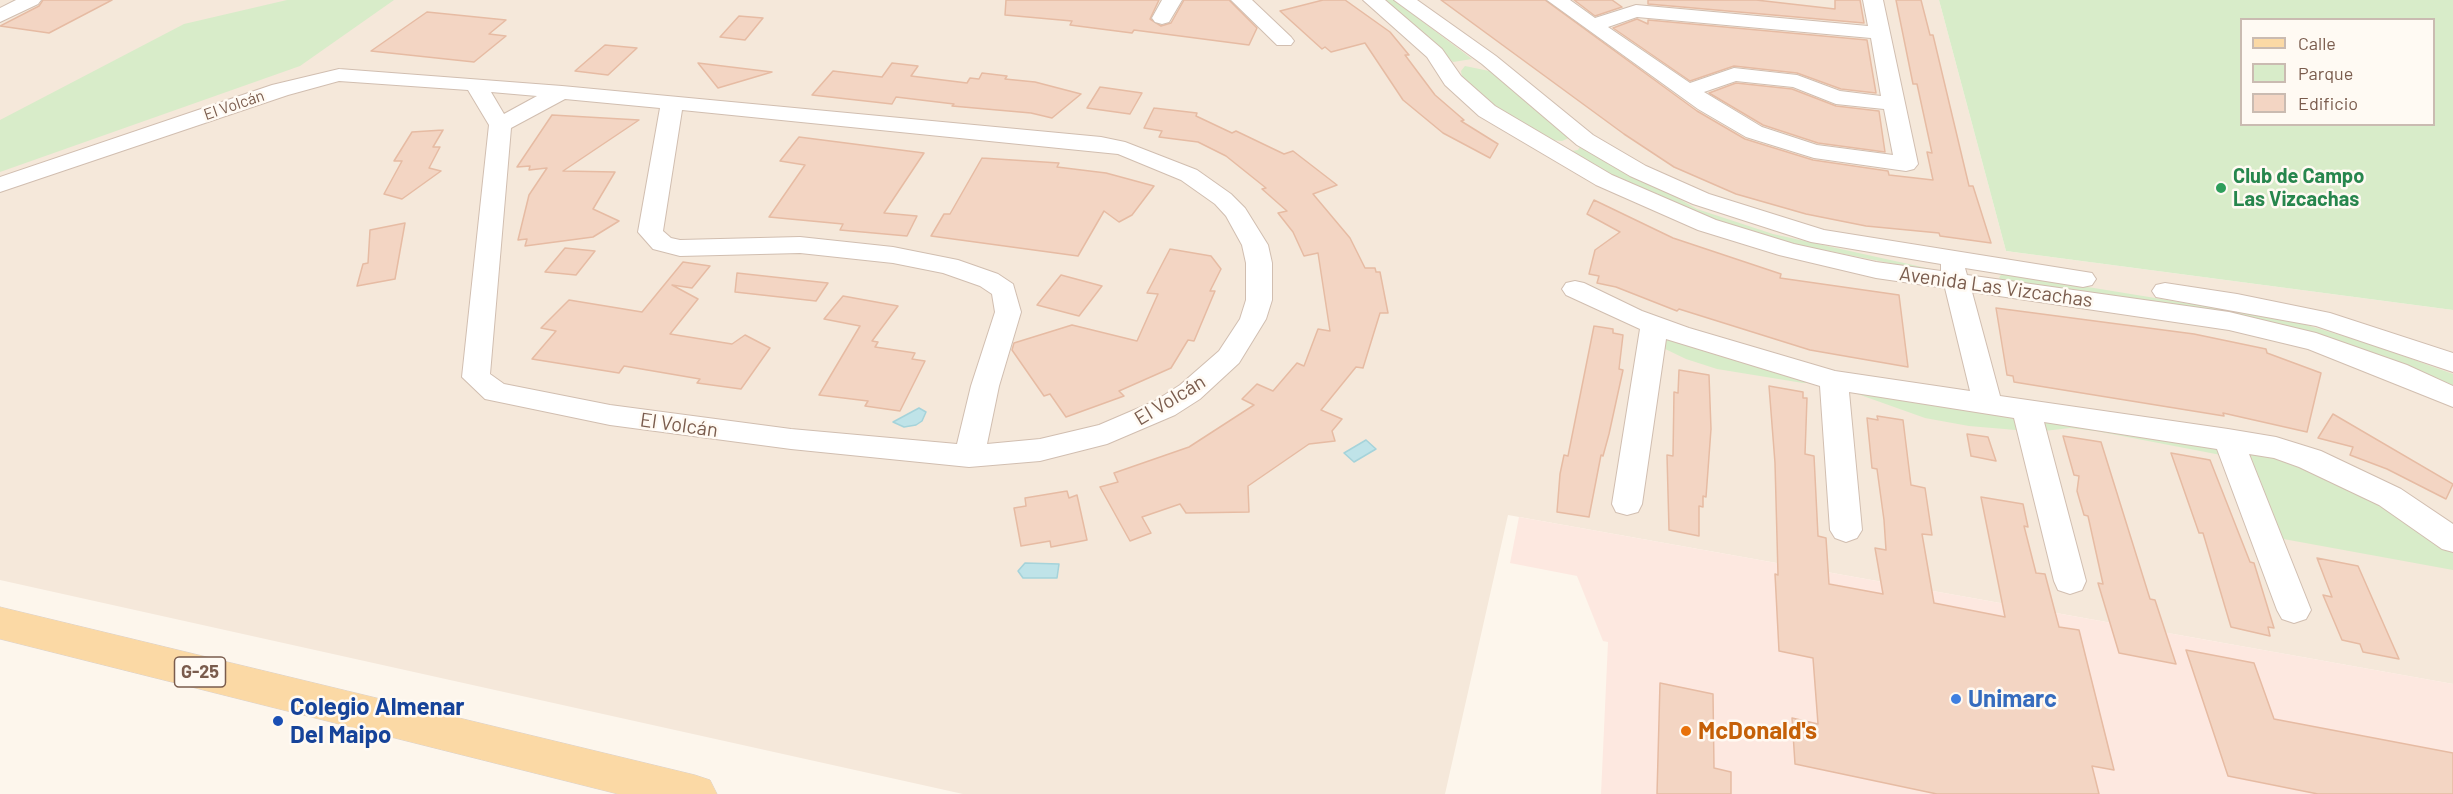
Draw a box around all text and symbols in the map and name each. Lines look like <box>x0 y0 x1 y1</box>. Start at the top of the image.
legend <box>2240 18 2435 126</box>
text: Calle <box>2298 32 2336 54</box>
text: Parque <box>2298 62 2353 84</box>
street label: El Volcán <box>201 86 267 124</box>
text: Edificio <box>2298 92 2358 114</box>
place label: Club de Campo Las Vizcachas <box>2233 164 2364 211</box>
marker: Club de Campo Las Vizcachas <box>2214 181 2228 195</box>
street label: Avenida Las Vizcachas <box>1898 262 2094 312</box>
street label: El Volcán <box>1130 370 1210 430</box>
street label: El Volcán <box>639 408 719 442</box>
road number: G-25 <box>174 657 226 687</box>
place label: Unimarc <box>1968 685 2057 713</box>
marker: Unimarc <box>1949 692 1963 706</box>
place label: Colegio Almenar Del Maipo <box>290 693 465 749</box>
marker: Colegio Almenar Del Maipo <box>271 714 285 728</box>
place label: McDonald's <box>1698 717 1817 745</box>
marker: McDonald's <box>1679 724 1693 738</box>

